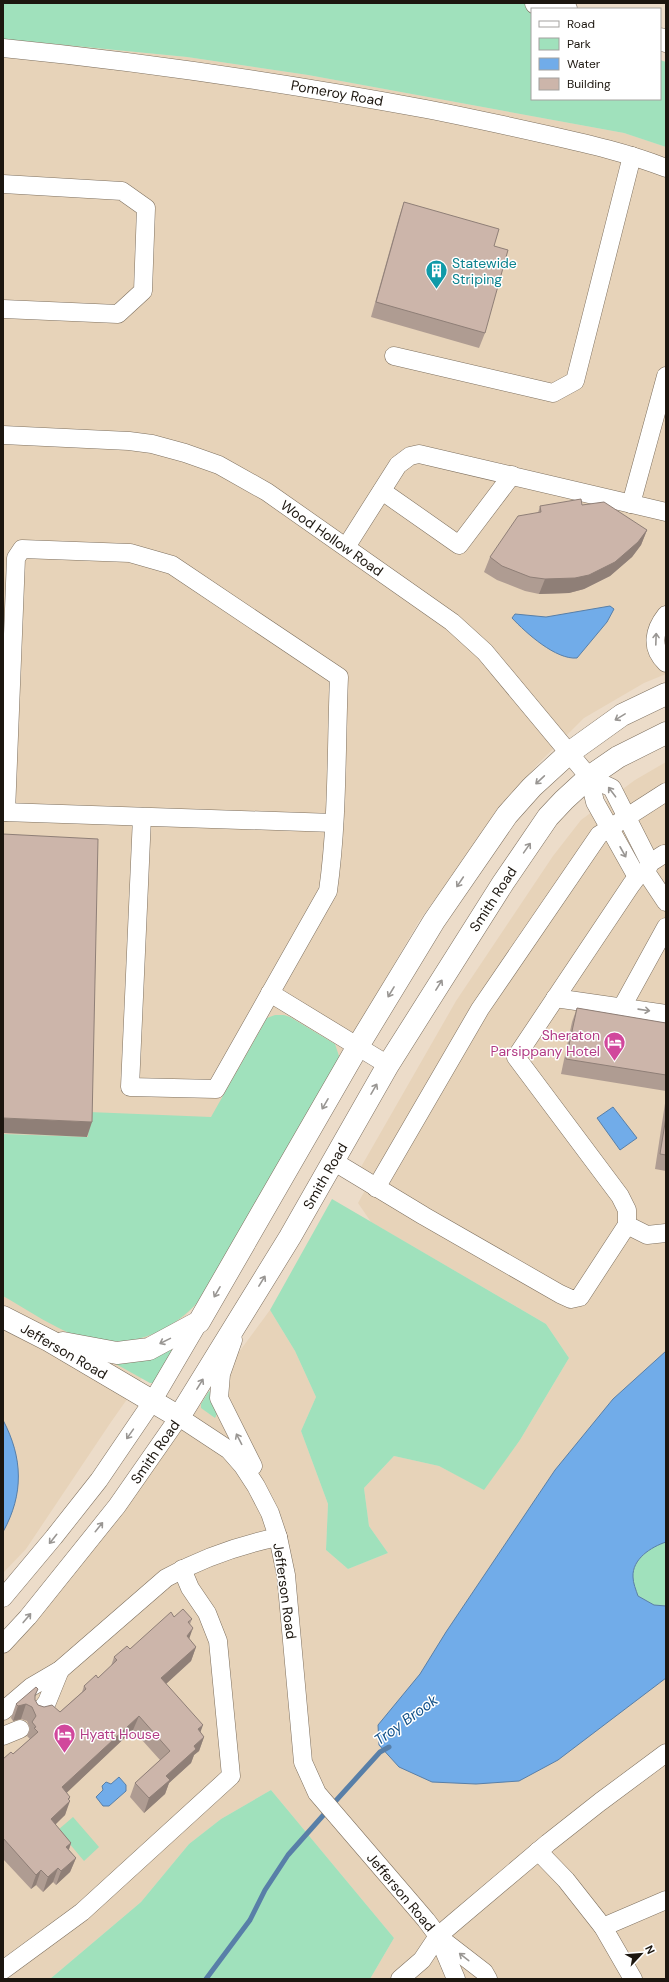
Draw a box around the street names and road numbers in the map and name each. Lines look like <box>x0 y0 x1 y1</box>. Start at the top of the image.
street label: Pomeroy Road <box>290 76 384 110</box>
street label: Wood Hollow Road <box>277 496 387 580</box>
street label: Smith Road <box>465 863 521 935</box>
street label: Smith Road <box>299 1140 351 1212</box>
street label: Jefferson Road <box>17 1319 111 1383</box>
street label: Smith Road <box>126 1417 184 1487</box>
street label: Jefferson Road <box>269 1542 301 1640</box>
street label: Jefferson Road <box>363 1849 439 1935</box>

